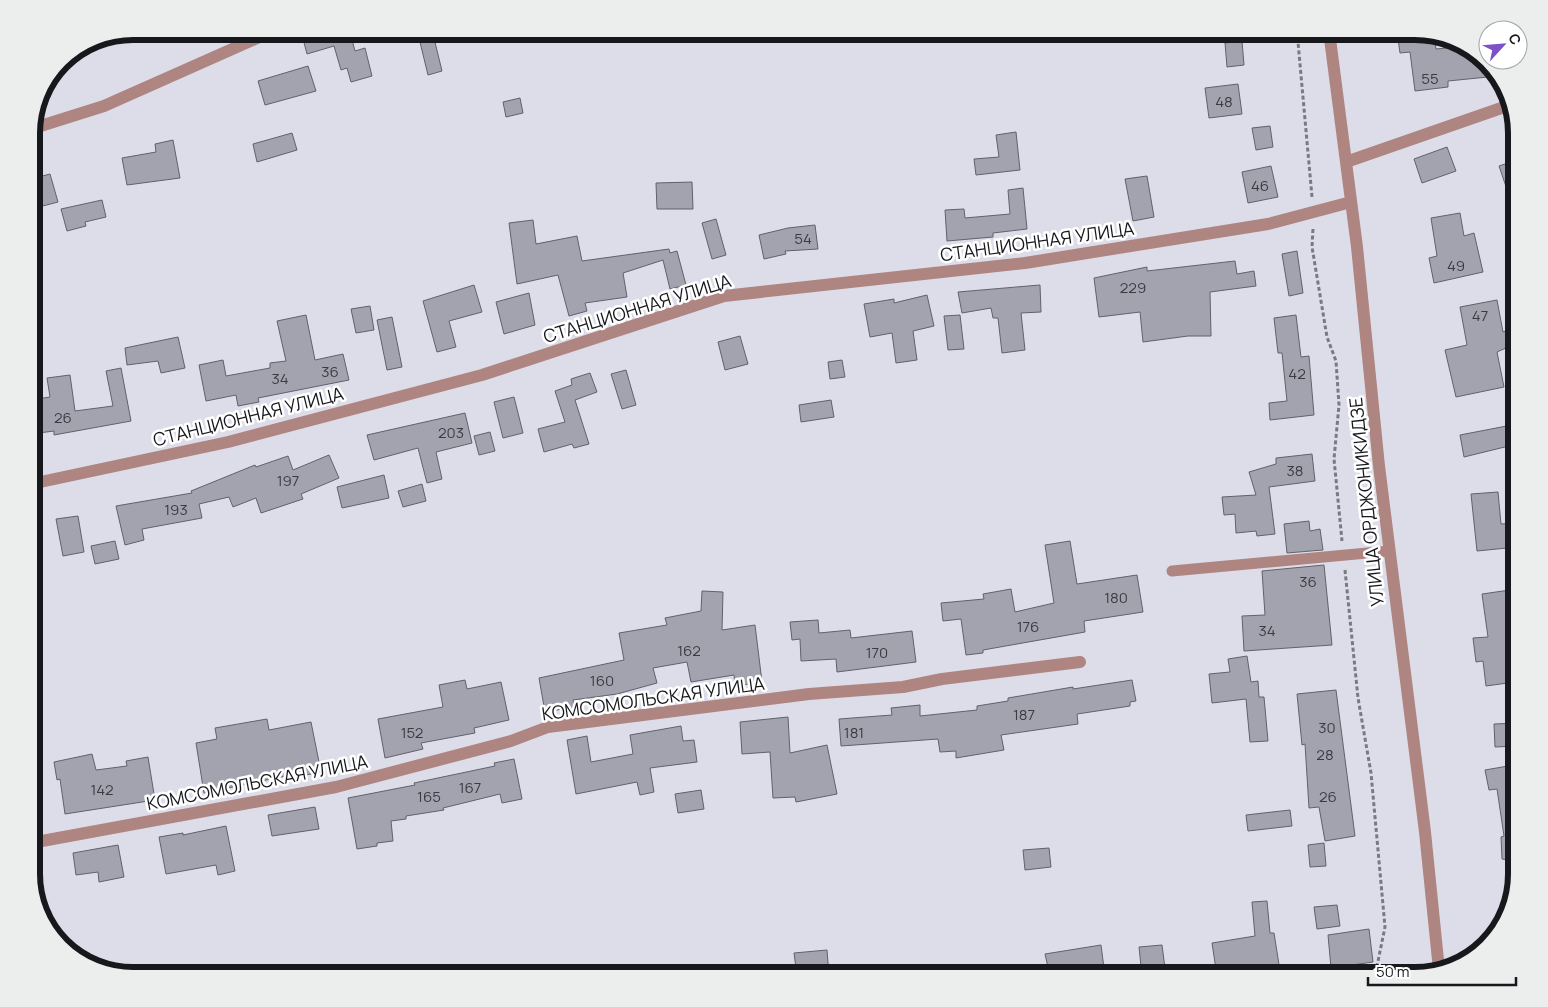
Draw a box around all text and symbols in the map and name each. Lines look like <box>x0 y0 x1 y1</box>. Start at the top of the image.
north arrow <box>1478 20 1528 70</box>
text: С <box>1504 30 1526 48</box>
house number: 55 <box>1421 68 1439 89</box>
house number: 48 <box>1215 91 1233 112</box>
house number: 46 <box>1251 175 1269 196</box>
street label: СТАНЦИОННАЯ УЛИЦА <box>939 215 1136 266</box>
house number: 54 <box>794 228 812 249</box>
house number: 49 <box>1447 255 1465 276</box>
street label: СТАНЦИОННАЯ УЛИЦА <box>540 268 734 348</box>
house number: 229 <box>1120 277 1146 298</box>
house number: 47 <box>1472 305 1488 326</box>
house number: 36 <box>321 361 339 382</box>
house number: 42 <box>1288 363 1306 384</box>
house number: 34 <box>271 368 289 389</box>
street label: СТАНЦИОННАЯ УЛИЦА <box>150 381 346 451</box>
street label: УЛИЦА ОРДЖОНИКИДЗЕ <box>1343 396 1389 608</box>
house number: 26 <box>54 407 72 428</box>
house number: 203 <box>438 422 464 443</box>
house number: 38 <box>1286 460 1304 481</box>
house number: 197 <box>277 470 299 491</box>
house number: 193 <box>164 499 188 520</box>
house number: 36 <box>1299 571 1317 592</box>
house number: 180 <box>1104 587 1128 608</box>
house number: 176 <box>1017 616 1039 637</box>
house number: 34 <box>1258 620 1276 641</box>
house number: 162 <box>677 640 701 661</box>
house number: 170 <box>866 642 888 663</box>
street label: КОМСОМОЛЬСКАЯ УЛИЦА <box>540 670 766 726</box>
house number: 160 <box>590 670 614 691</box>
house number: 187 <box>1013 704 1035 725</box>
house number: 30 <box>1318 717 1336 738</box>
house number: 152 <box>401 722 423 743</box>
house number: 181 <box>844 722 864 743</box>
house number: 28 <box>1316 744 1334 765</box>
street label: КОМСОМОЛЬСКАЯ УЛИЦА <box>144 749 370 815</box>
house number: 167 <box>459 777 481 798</box>
house number: 142 <box>90 779 114 800</box>
house number: 165 <box>417 786 441 807</box>
house number: 26 <box>1319 786 1337 807</box>
scale bar <box>1368 954 1516 986</box>
text: 50 m <box>1376 961 1410 982</box>

